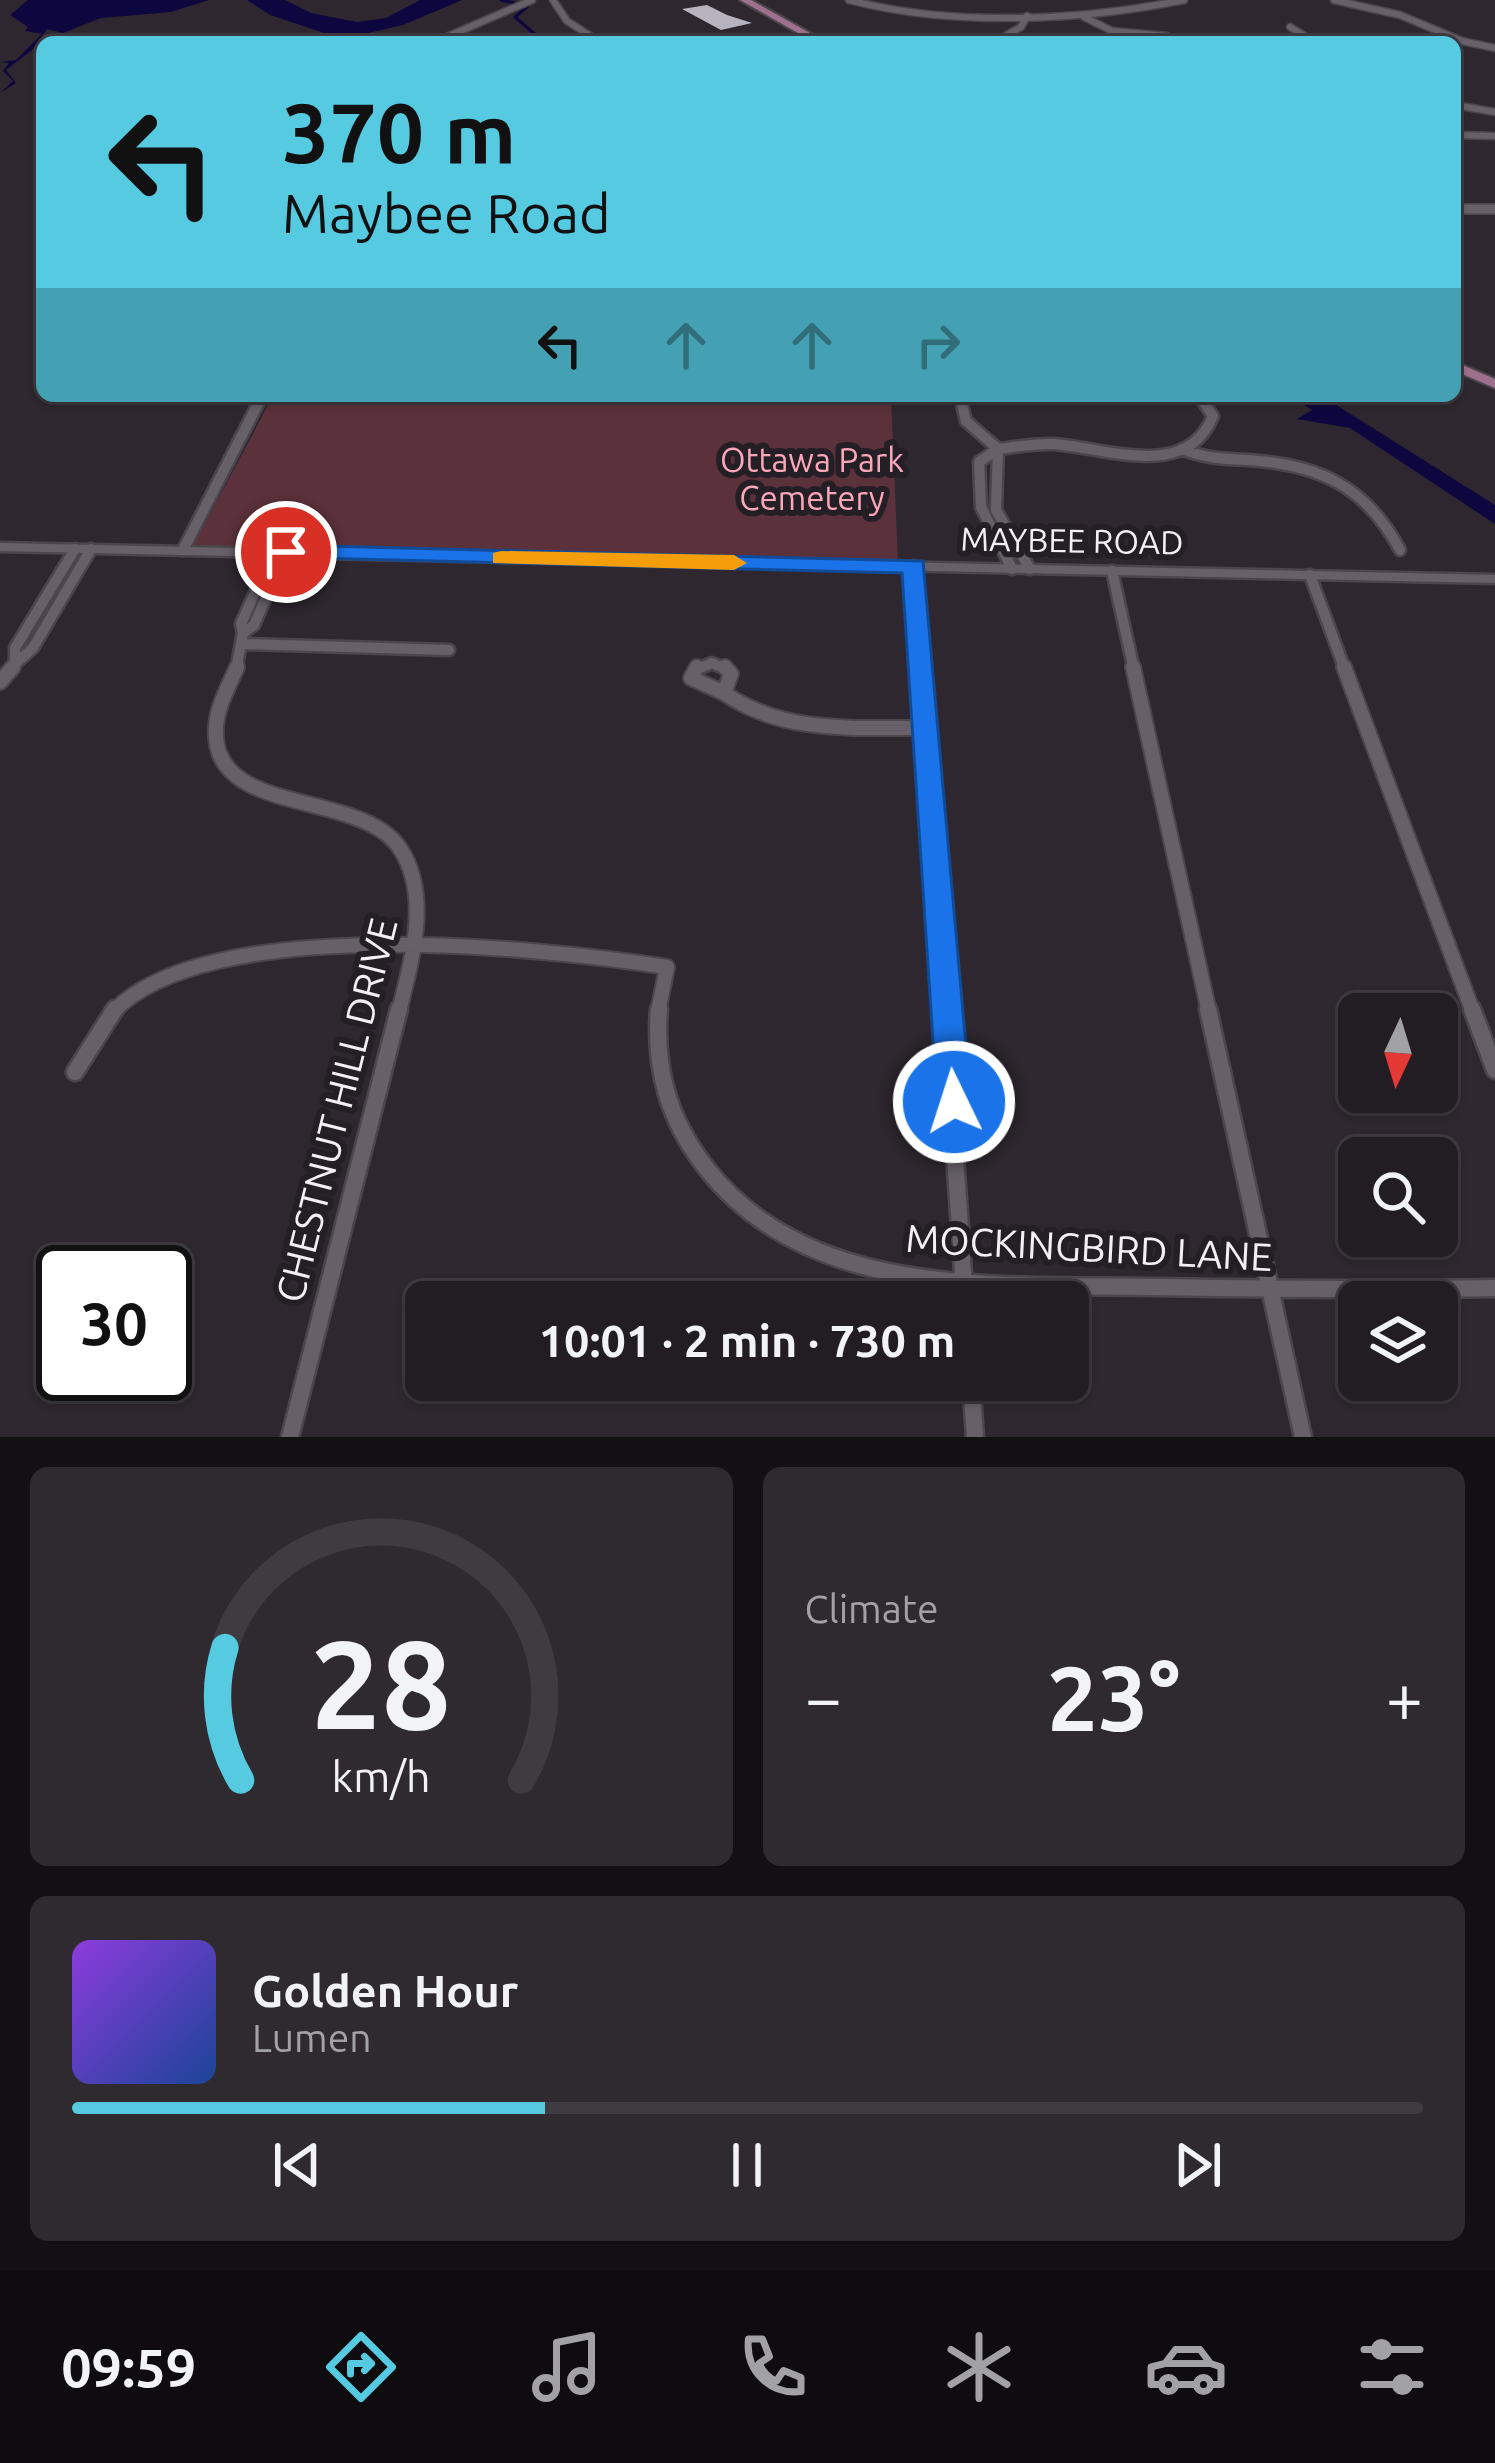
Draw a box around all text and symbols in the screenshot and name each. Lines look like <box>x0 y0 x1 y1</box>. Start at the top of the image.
icon: left <box>84 84 240 240</box>
text: 370 m <box>282 85 516 179</box>
text: Maybee Road <box>282 183 611 243</box>
icon: left <box>527 312 593 378</box>
icon: ahead <box>653 312 719 378</box>
icon: ahead <box>779 312 845 378</box>
icon: right <box>905 312 971 378</box>
park label: Ottawa Park Cemetery <box>720 441 904 516</box>
pin <box>235 501 337 603</box>
icon: arrive <box>253 519 319 585</box>
street label: MAYBEE ROAD <box>960 520 1184 560</box>
street label: CHESTNUT HILL DRIVE <box>267 913 405 1307</box>
north arrow <box>1338 993 1458 1113</box>
map controls <box>1338 993 1458 1401</box>
position arrow <box>891 1039 1017 1165</box>
button: search <box>1338 1137 1458 1257</box>
street label: MOCKINGBIRD LANE <box>905 1216 1273 1278</box>
speed limit sign: 30 <box>36 1245 192 1401</box>
button: layers <box>1338 1281 1458 1401</box>
text: 10:01 · 2 min · 730 m <box>539 1315 955 1366</box>
text: Climate <box>805 1587 939 1630</box>
text: 28 <box>311 1613 452 1753</box>
text: 23° <box>1047 1647 1180 1748</box>
text: − <box>805 1660 842 1734</box>
text: + <box>1386 1660 1423 1734</box>
text: km/h <box>332 1751 431 1799</box>
text: Golden Hour <box>252 1965 518 2016</box>
text: Lumen <box>252 2016 372 2059</box>
icon: previous <box>264 2132 330 2198</box>
icon: pause <box>714 2132 780 2198</box>
icon: next <box>1165 2132 1231 2198</box>
icon: directions <box>319 2325 403 2409</box>
icon: music <box>525 2325 609 2409</box>
icon: phone <box>731 2325 815 2409</box>
icon: climate <box>937 2325 1021 2409</box>
icon: car <box>1144 2325 1228 2409</box>
icon: filters <box>1350 2325 1434 2409</box>
text: 09:59 <box>61 2337 196 2397</box>

